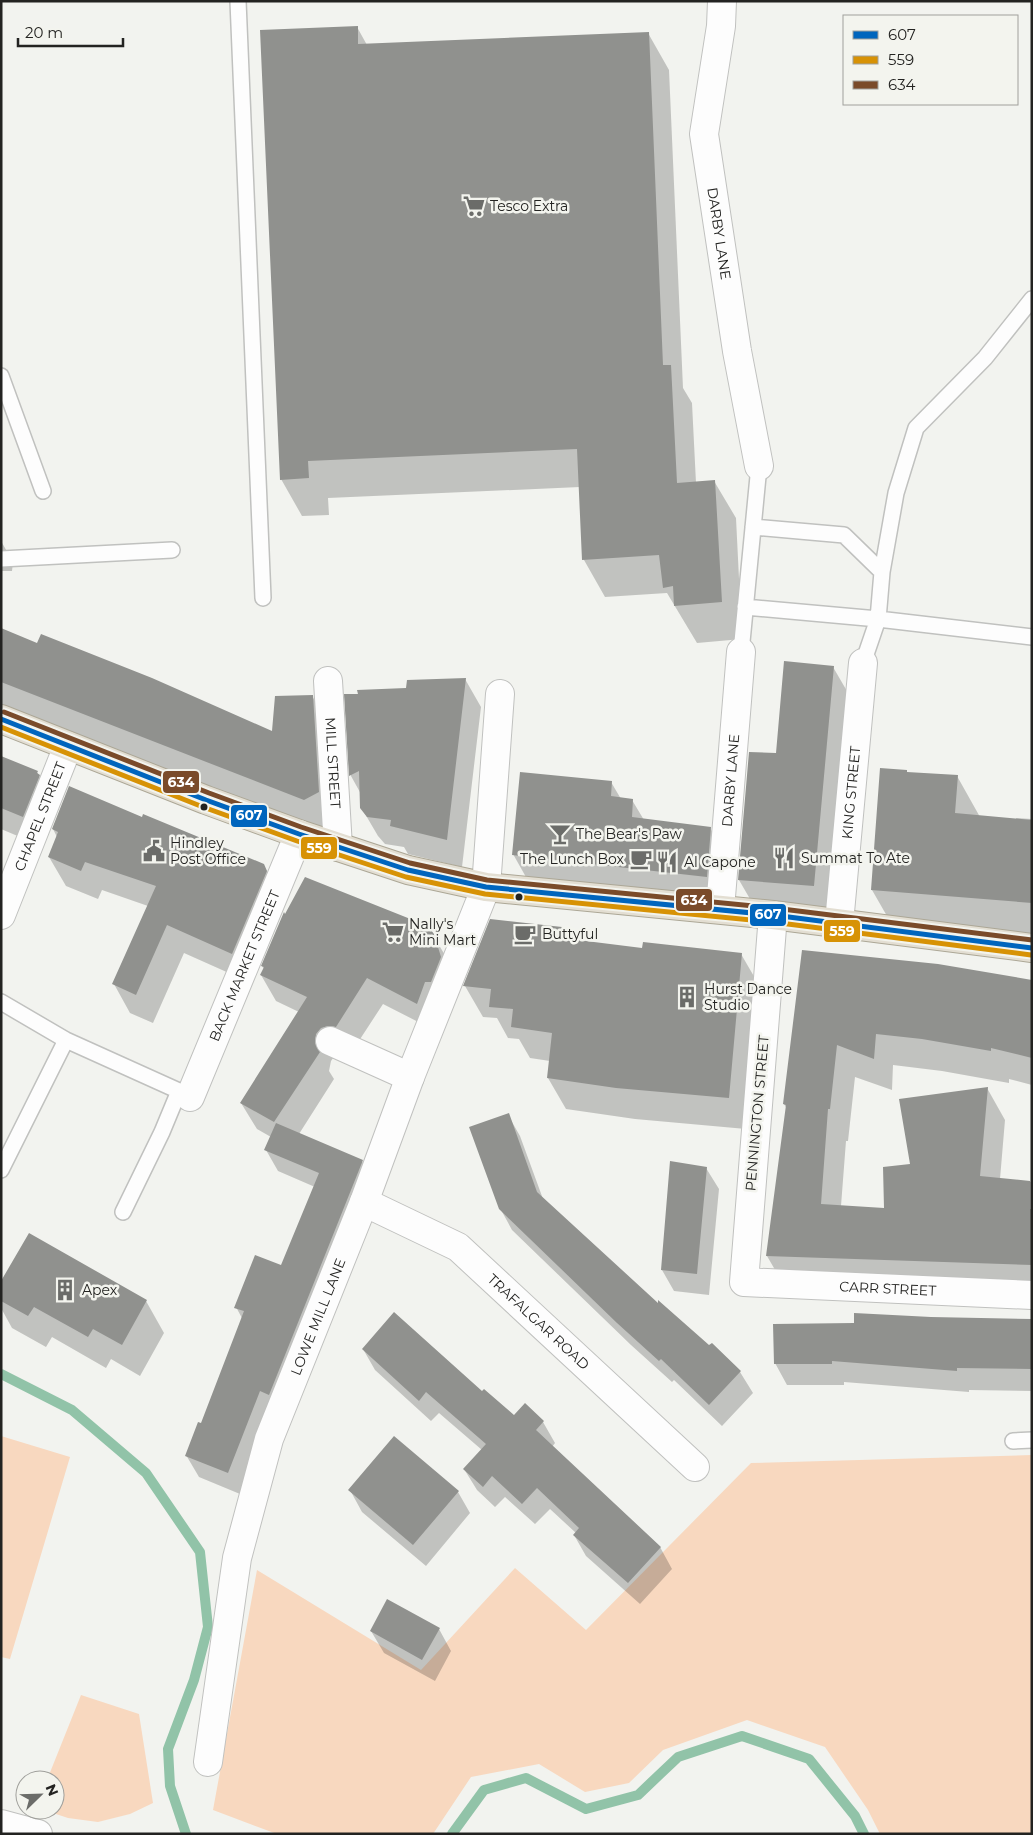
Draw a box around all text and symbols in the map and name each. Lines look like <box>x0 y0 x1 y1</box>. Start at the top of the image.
scale bar <box>18 15 122 47</box>
legend <box>843 15 1018 105</box>
text: 20 m <box>25 23 63 42</box>
text: 607 <box>888 25 916 44</box>
text: 559 <box>888 50 914 69</box>
text: 634 <box>888 75 916 94</box>
street label: DARBY LANE <box>703 186 735 281</box>
supermarket icon: Tesco Extra <box>461 193 487 219</box>
place label: Tesco Extra <box>490 197 568 215</box>
street label: MILL STREET <box>321 717 345 809</box>
street label: DARBY LANE <box>718 733 743 828</box>
street label: KING STREET <box>838 745 864 840</box>
street label: CHAPEL STREET <box>10 759 70 874</box>
line badge: 634 <box>162 770 200 794</box>
text: 634 <box>168 773 195 791</box>
unlabelled marker <box>199 802 209 812</box>
line badge: 607 <box>230 804 268 828</box>
text: 607 <box>235 806 263 824</box>
bar icon: The Bear's Paw <box>547 821 573 847</box>
place label: The Bear's Paw <box>576 825 683 843</box>
place label: Hindley Post Office <box>170 834 246 868</box>
line badge: 559 <box>300 836 338 860</box>
public building icon: Hindley Post Office <box>141 838 167 864</box>
text: 559 <box>306 839 332 857</box>
restaurant icon: Summat To Ate <box>771 845 797 871</box>
cafe icon: The Lunch Box <box>628 846 654 872</box>
restaurant icon: Al Capone <box>654 849 680 875</box>
place label: Summat To Ate <box>801 849 910 867</box>
place label: The Lunch Box <box>520 850 625 868</box>
place label: Al Capone <box>684 853 756 871</box>
street label: BACK MARKET STREET <box>205 888 284 1044</box>
line badge: 634 <box>675 888 713 912</box>
text: 634 <box>681 891 708 909</box>
unlabelled marker <box>514 892 524 902</box>
line badge: 607 <box>749 903 787 927</box>
text: 607 <box>754 905 782 923</box>
place label: Nally's Mini Mart <box>409 915 476 949</box>
supermarket icon: Nally's Mini Mart <box>380 919 406 945</box>
line badge: 559 <box>823 919 861 943</box>
cafe icon: Buttyful <box>512 921 538 947</box>
text: 559 <box>829 922 855 940</box>
place label: Buttyful <box>542 925 598 943</box>
place label: Hurst Dance Studio <box>704 980 792 1014</box>
building icon: Hurst Dance Studio <box>674 984 700 1010</box>
street label: PENNINGTON STREET <box>741 1034 773 1192</box>
street label: LOWE MILL LANE <box>286 1255 350 1378</box>
street label: TRAFALGAR ROAD <box>484 1270 593 1373</box>
building icon: Apex <box>52 1277 78 1303</box>
street label: CARR STREET <box>839 1277 937 1300</box>
place label: Apex <box>82 1281 118 1299</box>
north arrow <box>15 1770 65 1820</box>
text: N <box>41 1781 62 1799</box>

